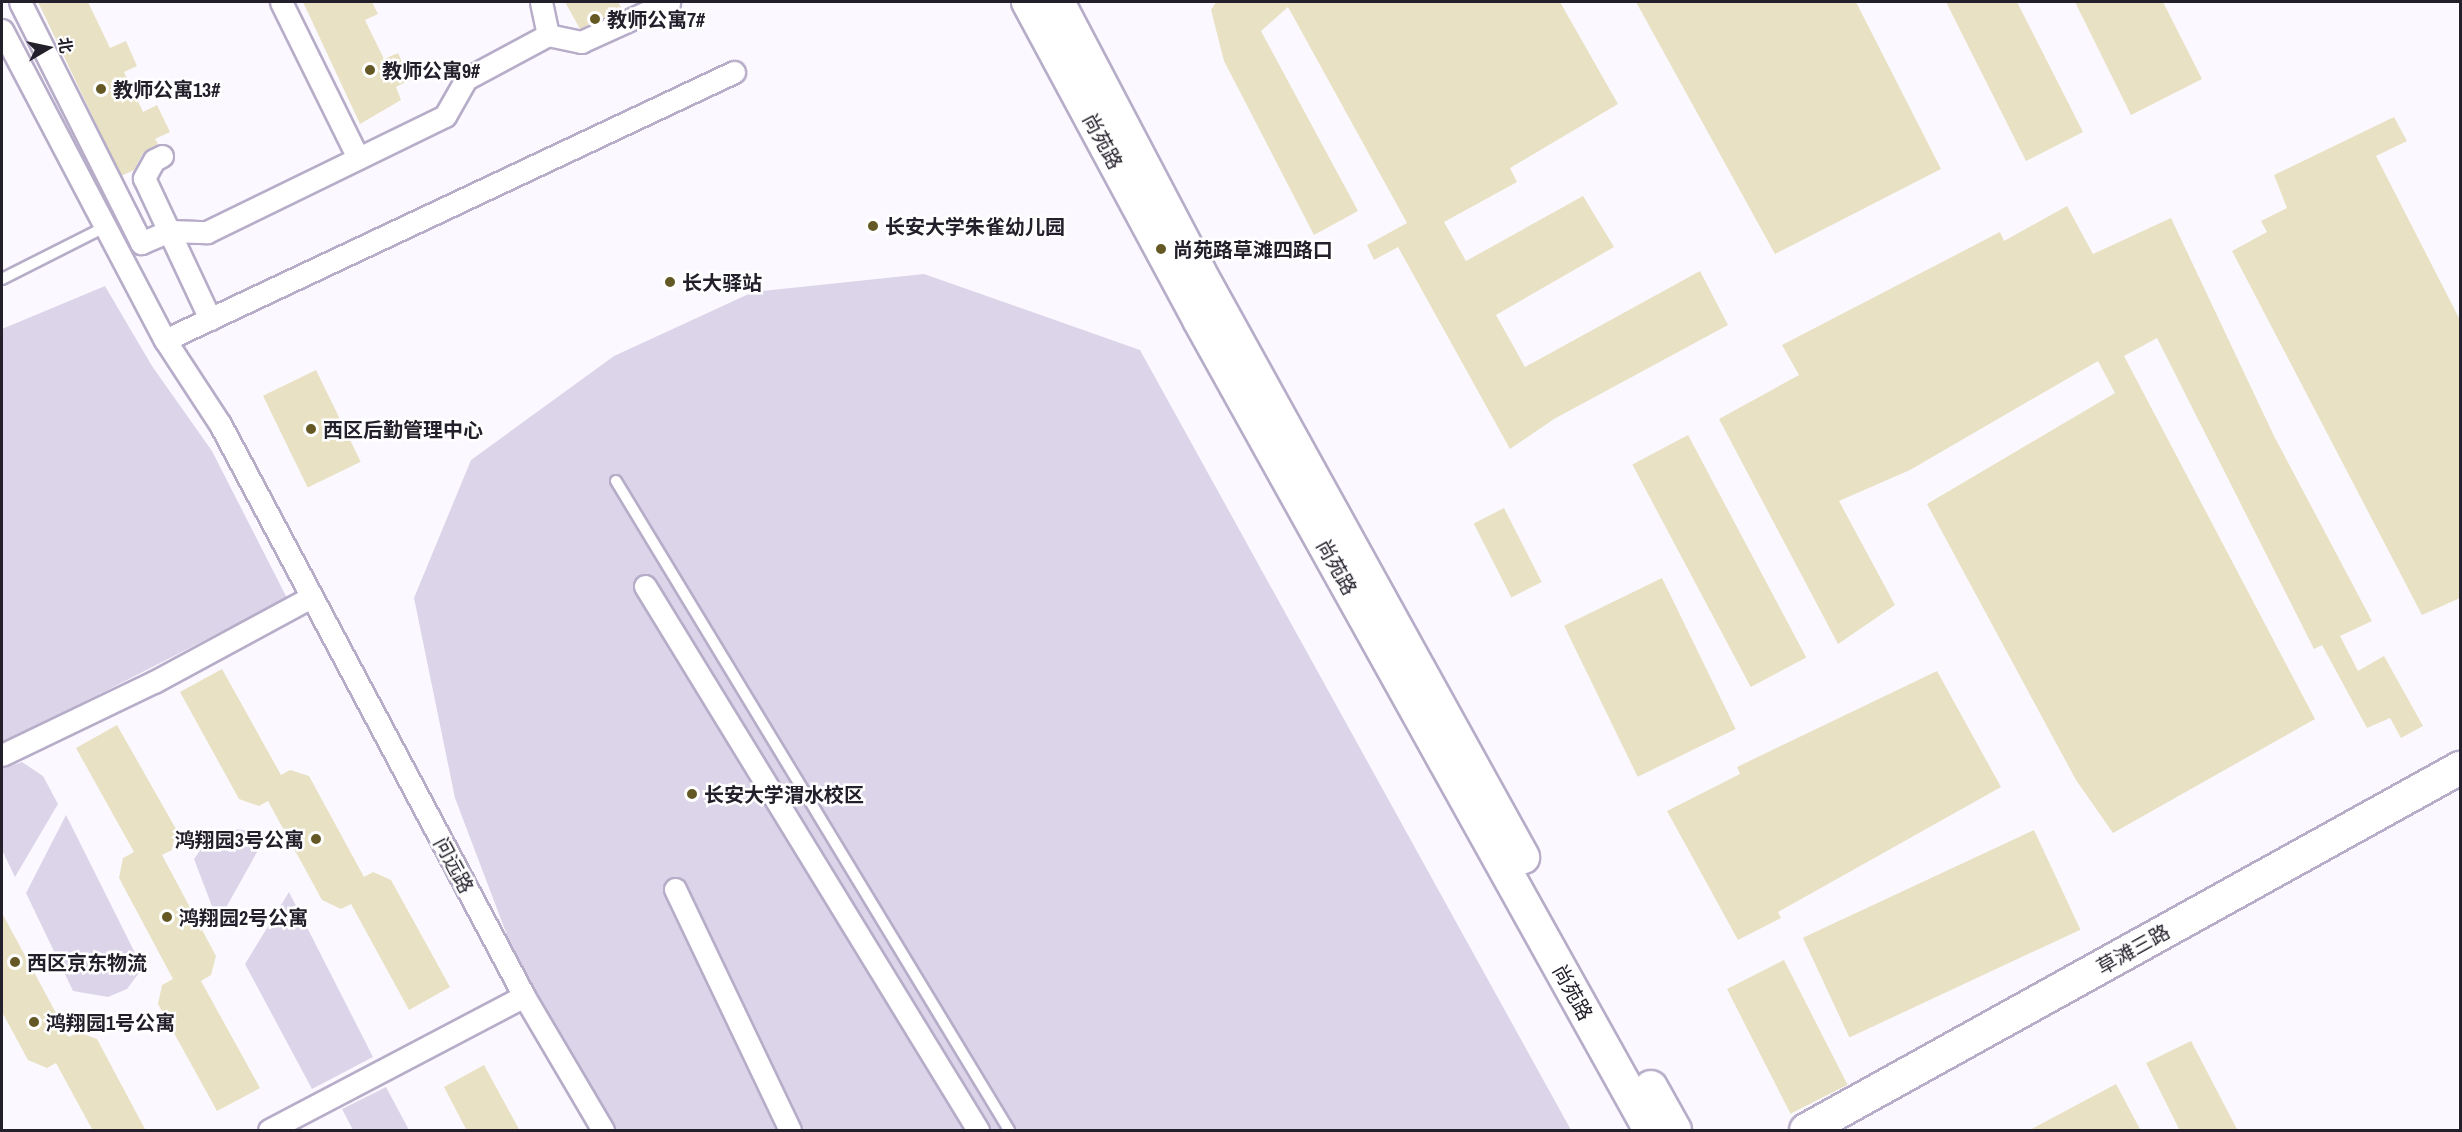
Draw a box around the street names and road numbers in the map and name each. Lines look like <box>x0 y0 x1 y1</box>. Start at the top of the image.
street label: 尚苑路 <box>1078 109 1128 173</box>
street label: 尚苑路 <box>1312 535 1362 599</box>
street label: 问远路 <box>429 833 479 897</box>
street label: 草滩三路 <box>2092 919 2174 979</box>
street label: 尚苑路 <box>1548 960 1598 1024</box>

